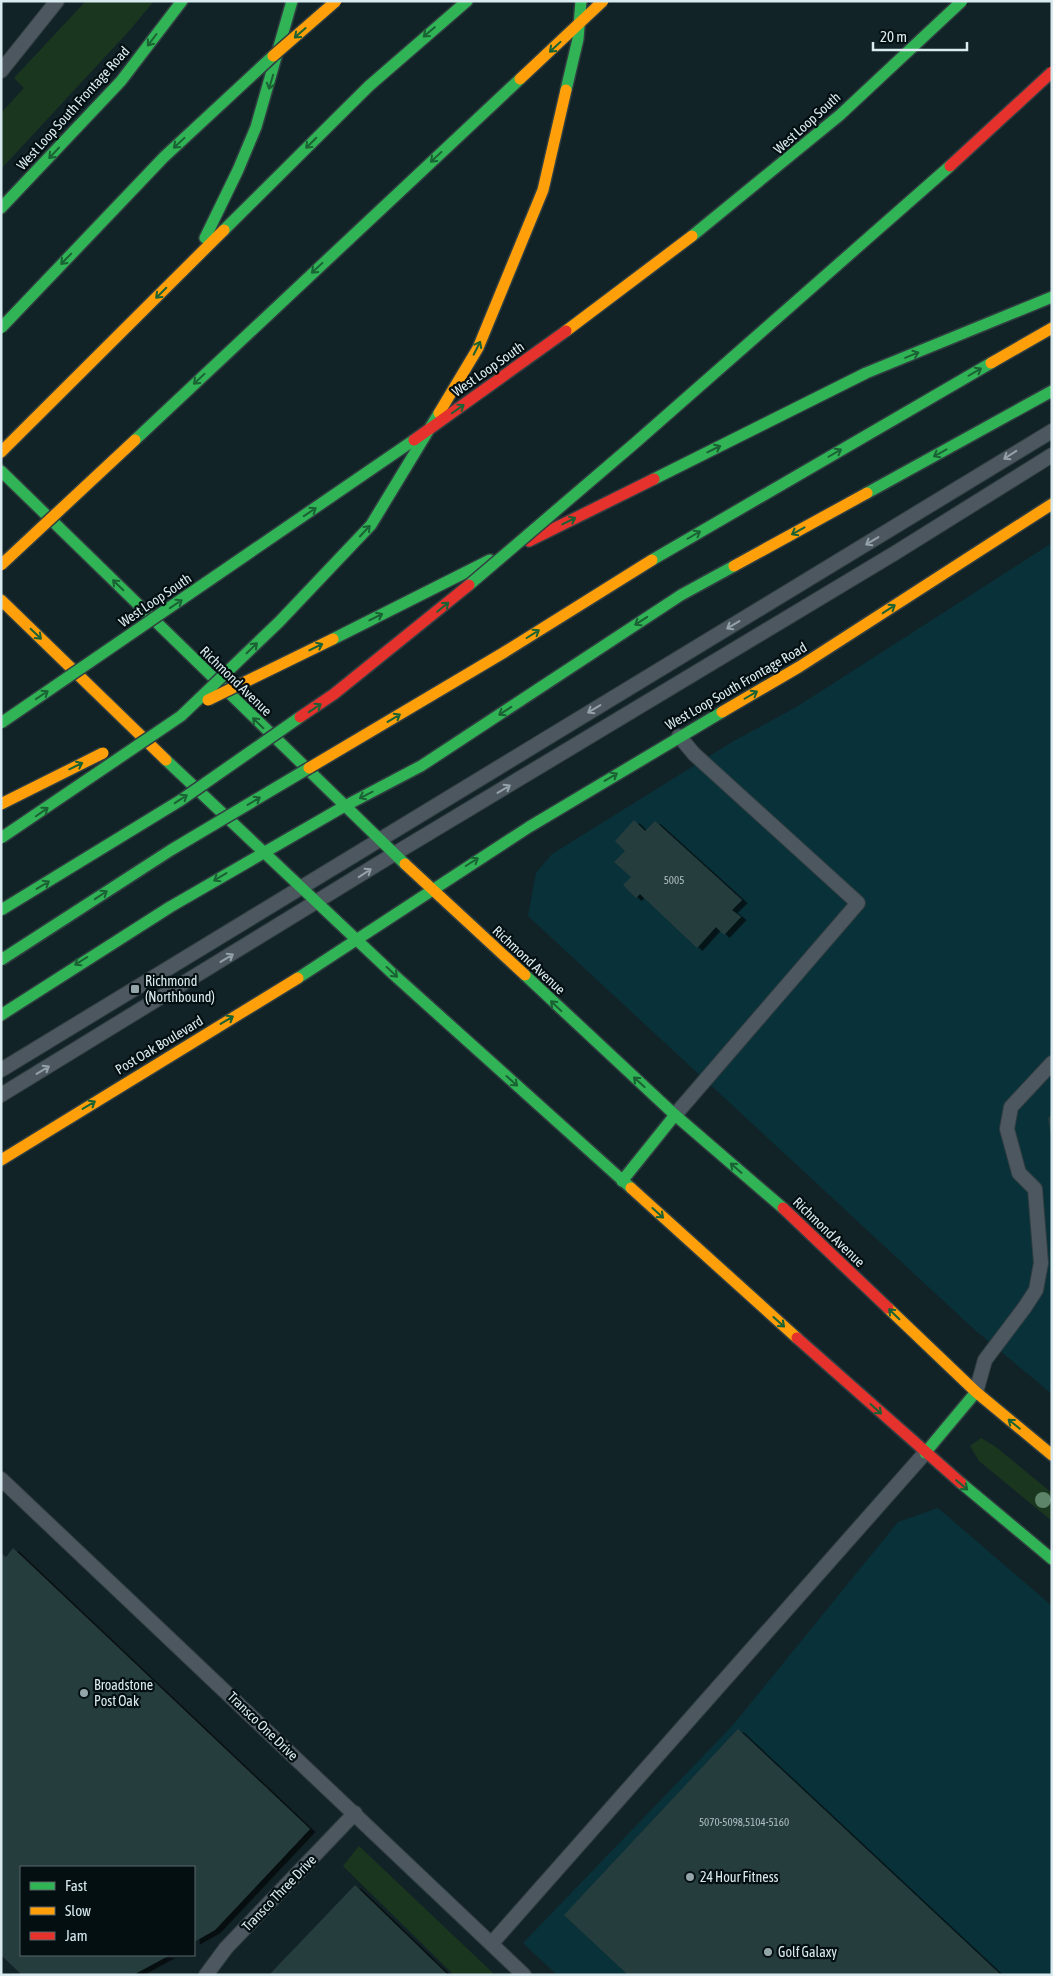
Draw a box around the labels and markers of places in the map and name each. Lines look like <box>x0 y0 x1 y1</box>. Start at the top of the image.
place label: Richmond (Northbound) <box>145 973 215 1005</box>
marker: Richmond (Northbound) <box>129 983 141 995</box>
place label: Broadstone Post Oak <box>94 1677 153 1709</box>
marker: Broadstone Post Oak <box>78 1687 90 1699</box>
place label: 24 Hour Fitness <box>700 1869 779 1885</box>
marker: 24 Hour Fitness <box>684 1871 696 1883</box>
place label: Golf Galaxy <box>778 1944 837 1960</box>
marker: Golf Galaxy <box>762 1946 774 1958</box>

